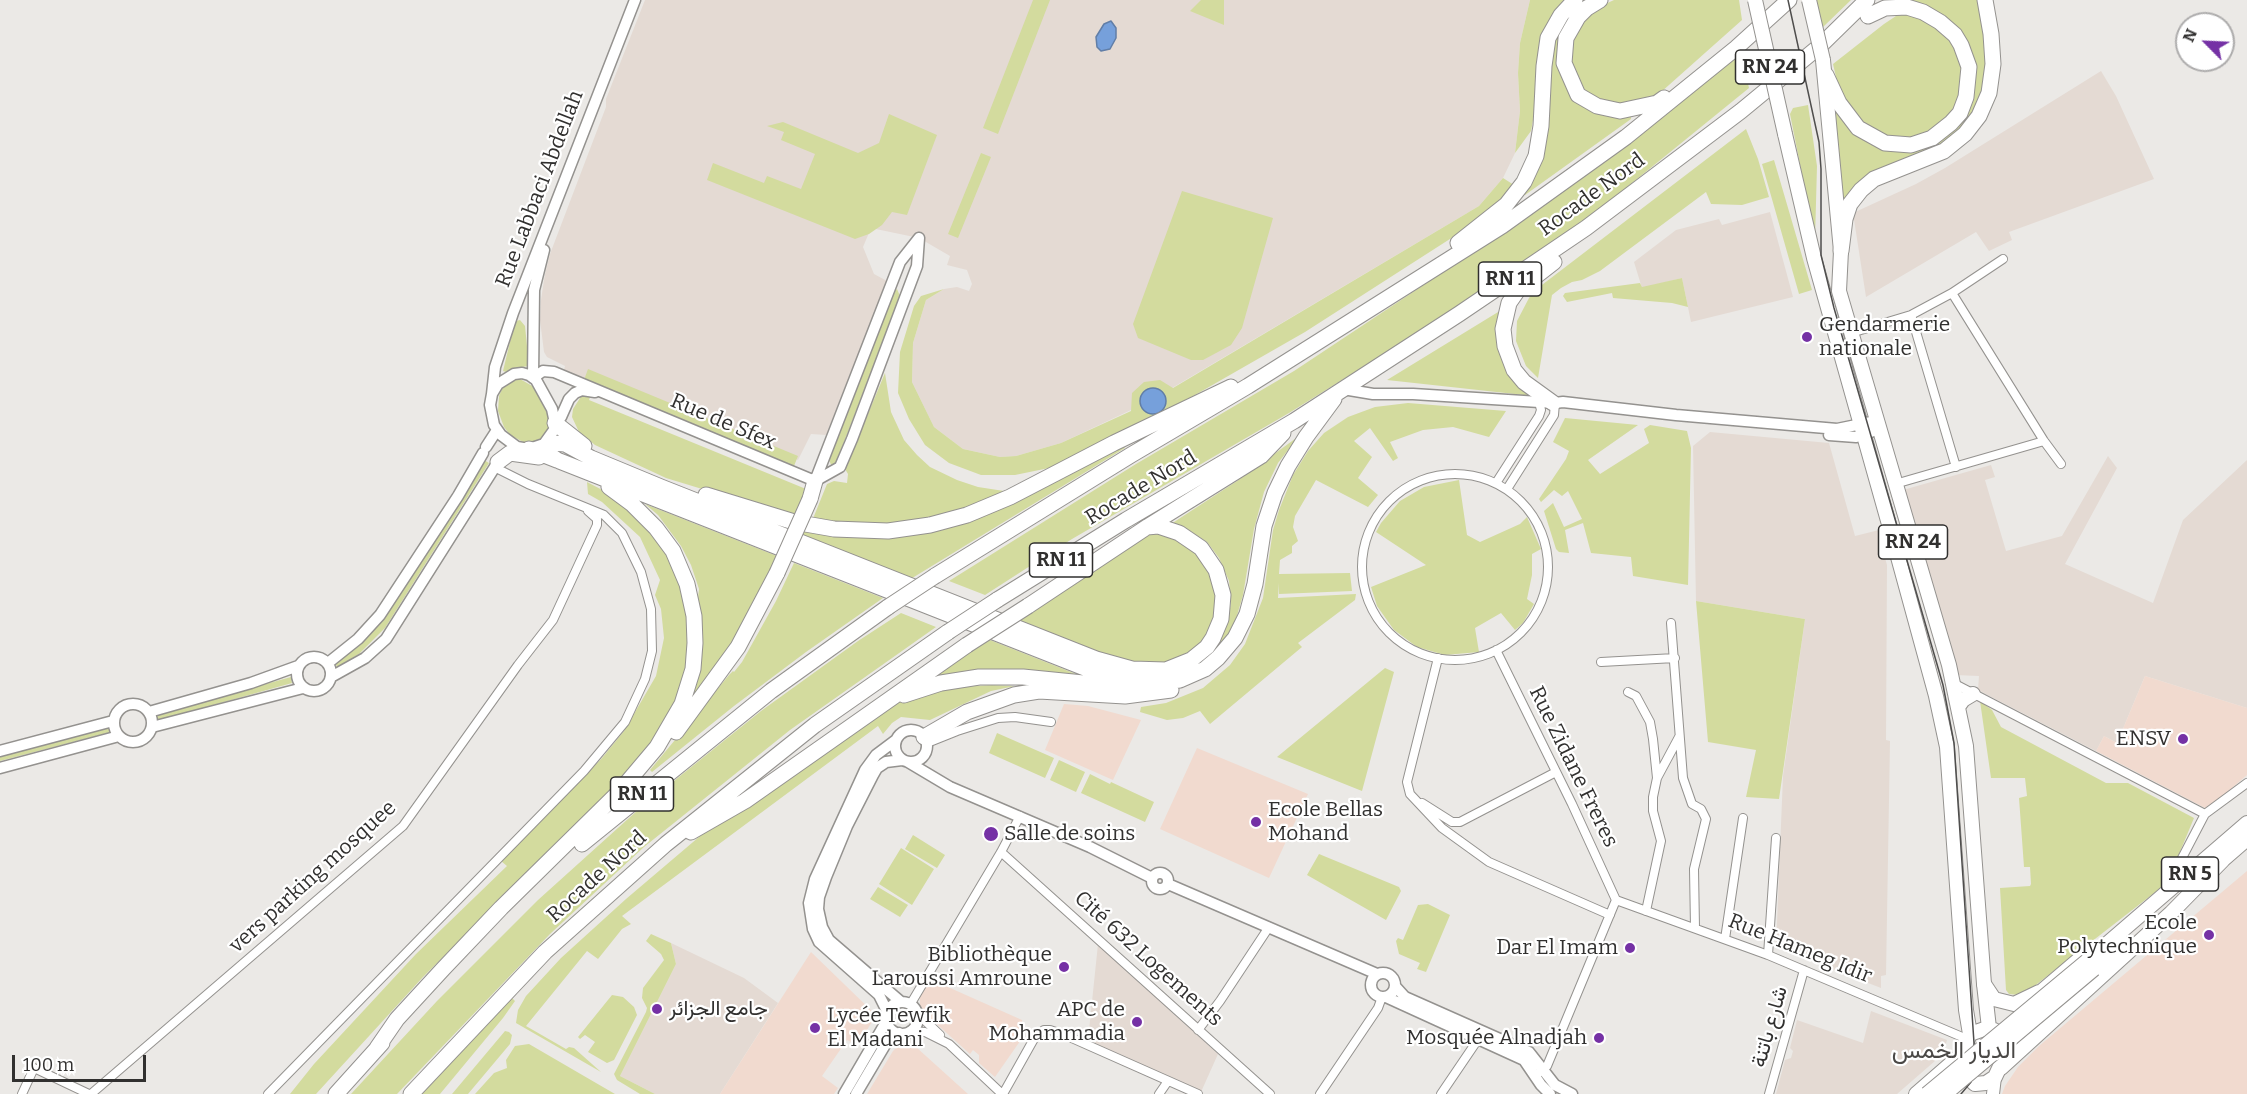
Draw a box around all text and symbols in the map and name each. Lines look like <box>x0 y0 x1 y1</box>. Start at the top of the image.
north arrow <box>2175 12 2235 72</box>
text: N <box>2179 26 2201 45</box>
road number: RN 24 <box>1736 50 1804 84</box>
street label: Rue Labbaci Abdellah <box>491 87 589 291</box>
street label: Rocade Nord <box>1534 148 1650 242</box>
road number: RN 11 <box>1478 262 1541 296</box>
place label: Gendarmerie nationale <box>1819 312 1950 362</box>
marker: Gendarmerie nationale <box>1800 330 1814 344</box>
street label: Rue de Sfex <box>667 389 779 455</box>
street label: Rocade Nord <box>1081 445 1201 531</box>
road number: RN 24 <box>1878 525 1948 559</box>
road number: RN 11 <box>1030 543 1092 577</box>
street label: Rue Zidane Freres <box>1523 682 1623 852</box>
place label: ENSV <box>2116 726 2171 752</box>
marker: ENSV <box>2176 732 2190 746</box>
road number: RN 11 <box>610 777 674 811</box>
street label: vers parking mosquee <box>224 795 402 959</box>
place label: Ecole Bellas Mohand <box>1268 797 1383 847</box>
marker: Ecole Bellas Mohand <box>1249 815 1263 829</box>
place label: Salle de soins <box>1004 821 1135 847</box>
marker: Salle de soins <box>982 825 1000 843</box>
street label: Rocade Nord <box>542 826 652 928</box>
road number: RN 5 <box>2162 857 2218 891</box>
street label: Cité 632 Logements <box>1069 886 1227 1032</box>
street label: Rue Hameg Idir <box>1725 909 1875 989</box>
place label: Ecole Polytechnique <box>2057 910 2197 960</box>
marker: Ecole Polytechnique <box>2202 928 2216 942</box>
place label: Dar El Imam <box>1496 935 1618 961</box>
marker: Dar El Imam <box>1623 941 1637 955</box>
place label: Bibliothèque Laroussi Amroune <box>872 942 1052 992</box>
marker: Bibliothèque Laroussi Amroune <box>1057 960 1071 974</box>
street label: شارع باتنة <box>1746 984 1794 1070</box>
place label: جامع الجزائر <box>669 996 768 1022</box>
place label: APC de Mohammadia <box>989 997 1125 1047</box>
marker: جامع الجزائر <box>650 1002 664 1016</box>
place label: Lycée Tewfik El Madani <box>827 1003 951 1053</box>
marker: APC de Mohammadia <box>1130 1015 1144 1029</box>
marker: Lycée Tewfik El Madani <box>808 1021 822 1035</box>
place label: Mosquée Alnadjah <box>1406 1025 1587 1051</box>
marker: Mosquée Alnadjah <box>1592 1031 1606 1045</box>
district label: الديار الخمس <box>1892 1037 2016 1065</box>
scale bar <box>15 1043 148 1081</box>
text: 100 m <box>23 1054 74 1076</box>

